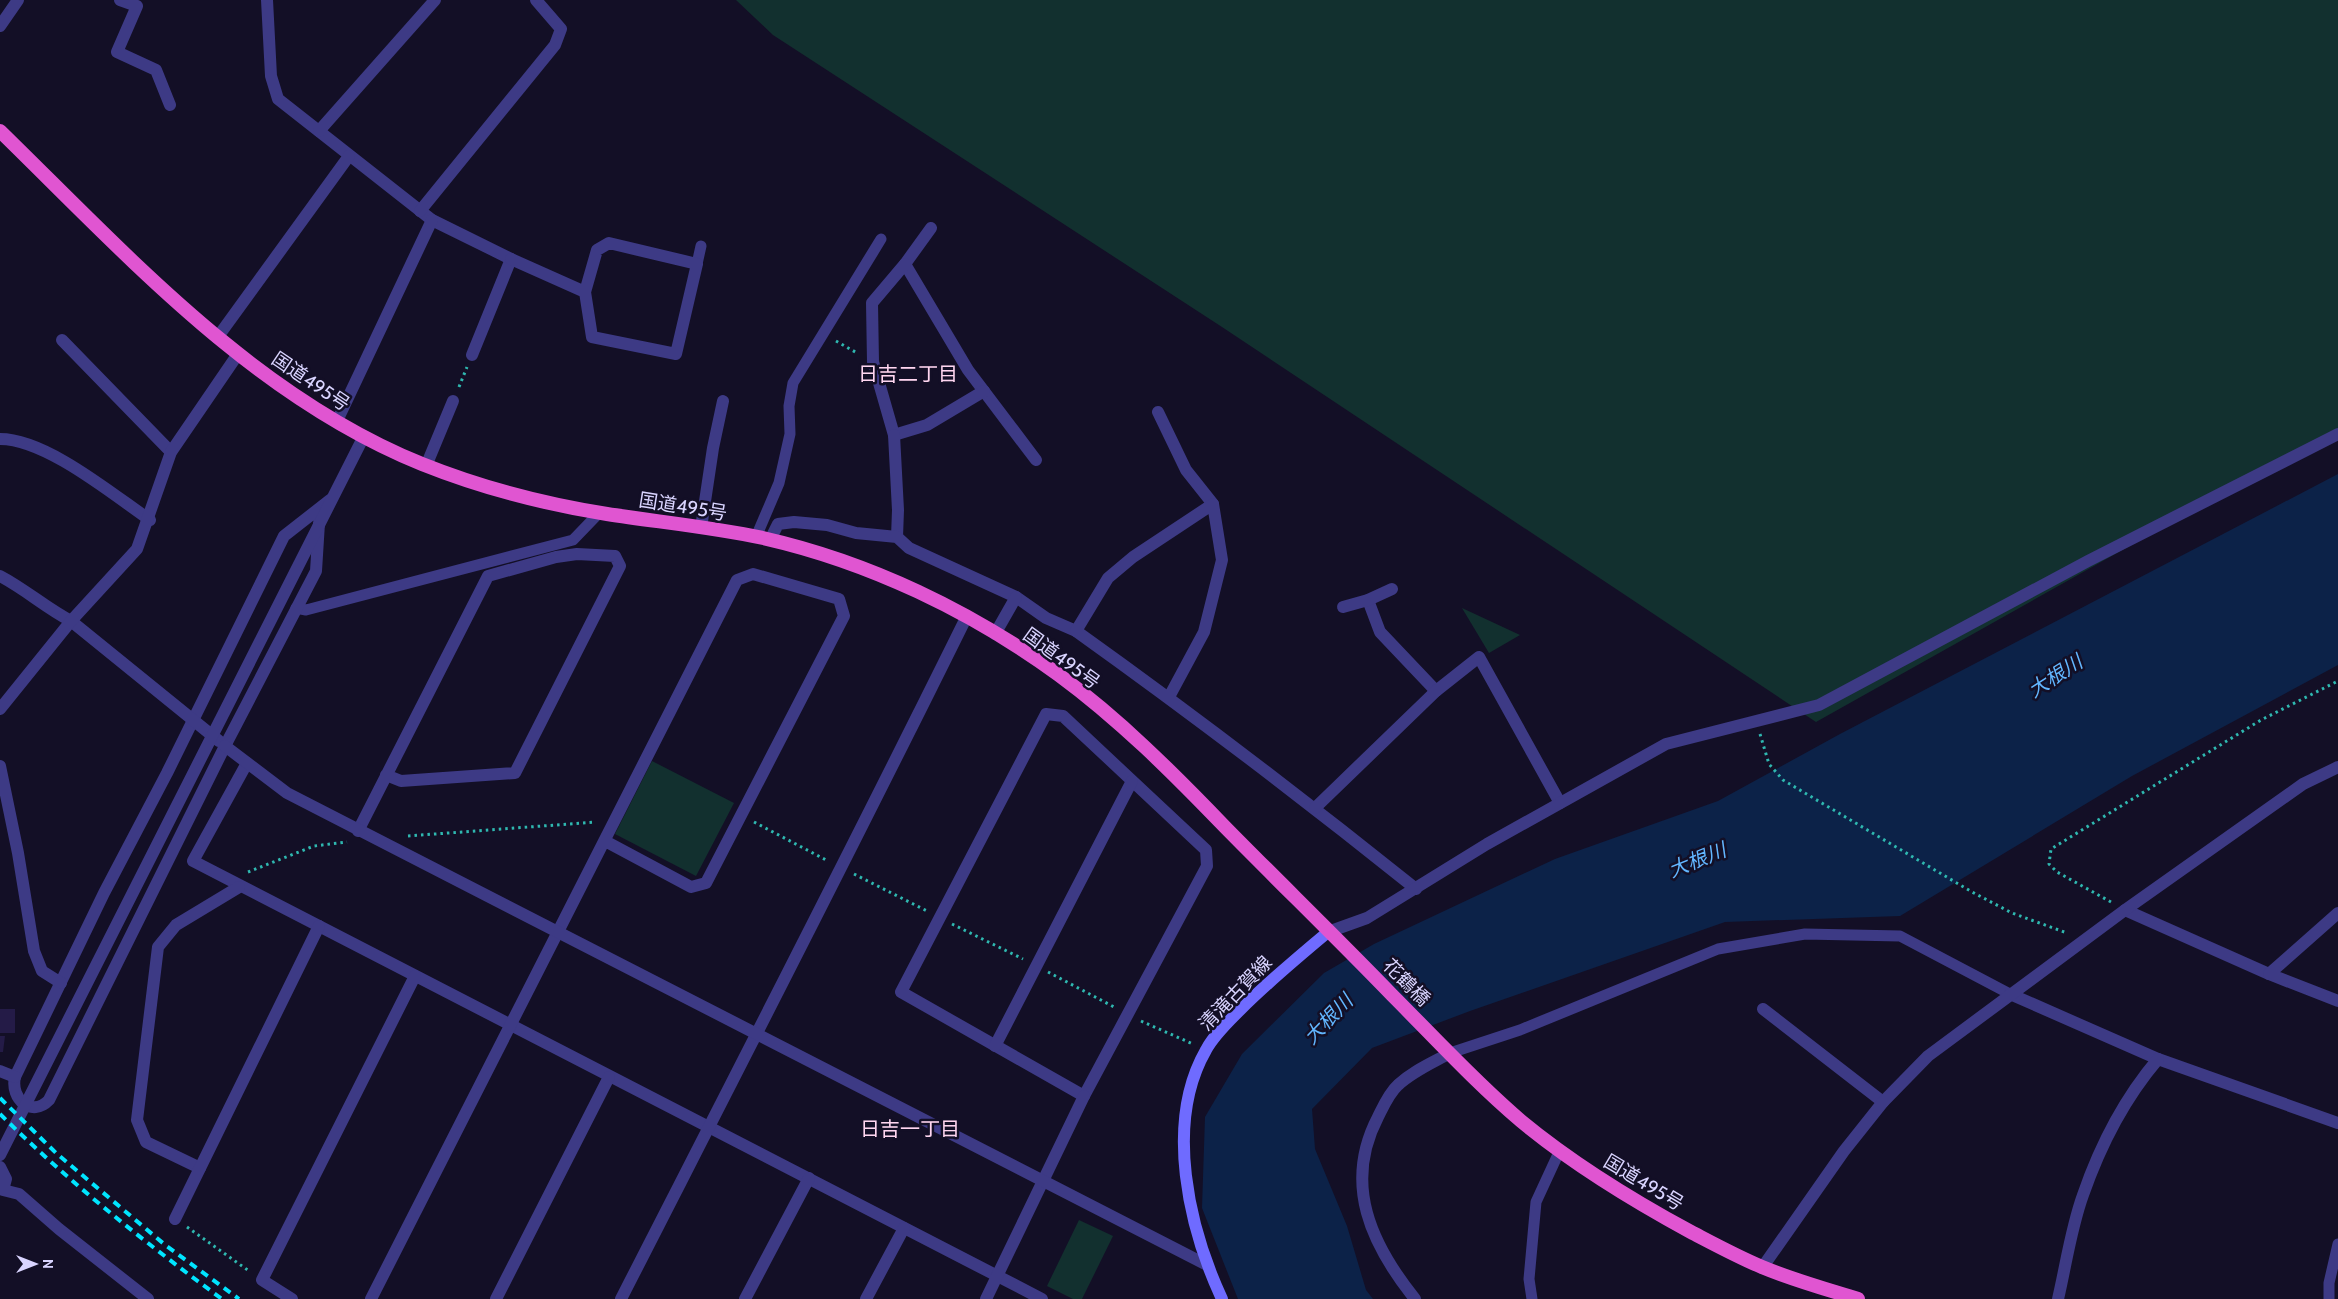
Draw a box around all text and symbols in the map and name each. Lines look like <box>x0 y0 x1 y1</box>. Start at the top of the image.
street label: 国道495号 <box>267 347 354 416</box>
district label: 日吉二丁目 <box>858 362 958 386</box>
street label: 国道495号 <box>637 488 729 525</box>
street label: 国道495号 <box>1019 623 1104 694</box>
water label: 大根川 <box>2023 649 2088 702</box>
water label: 大根川 <box>1665 837 1731 882</box>
street label: 清滝古賀線 <box>1194 951 1277 1036</box>
street label: 花鶴橋 <box>1378 954 1435 1011</box>
water label: 大根川 <box>1299 988 1359 1049</box>
district label: 日吉一丁目 <box>860 1117 960 1141</box>
street label: 国道495号 <box>1600 1150 1688 1215</box>
north arrow <box>10 1239 60 1289</box>
text: N <box>39 1259 57 1269</box>

